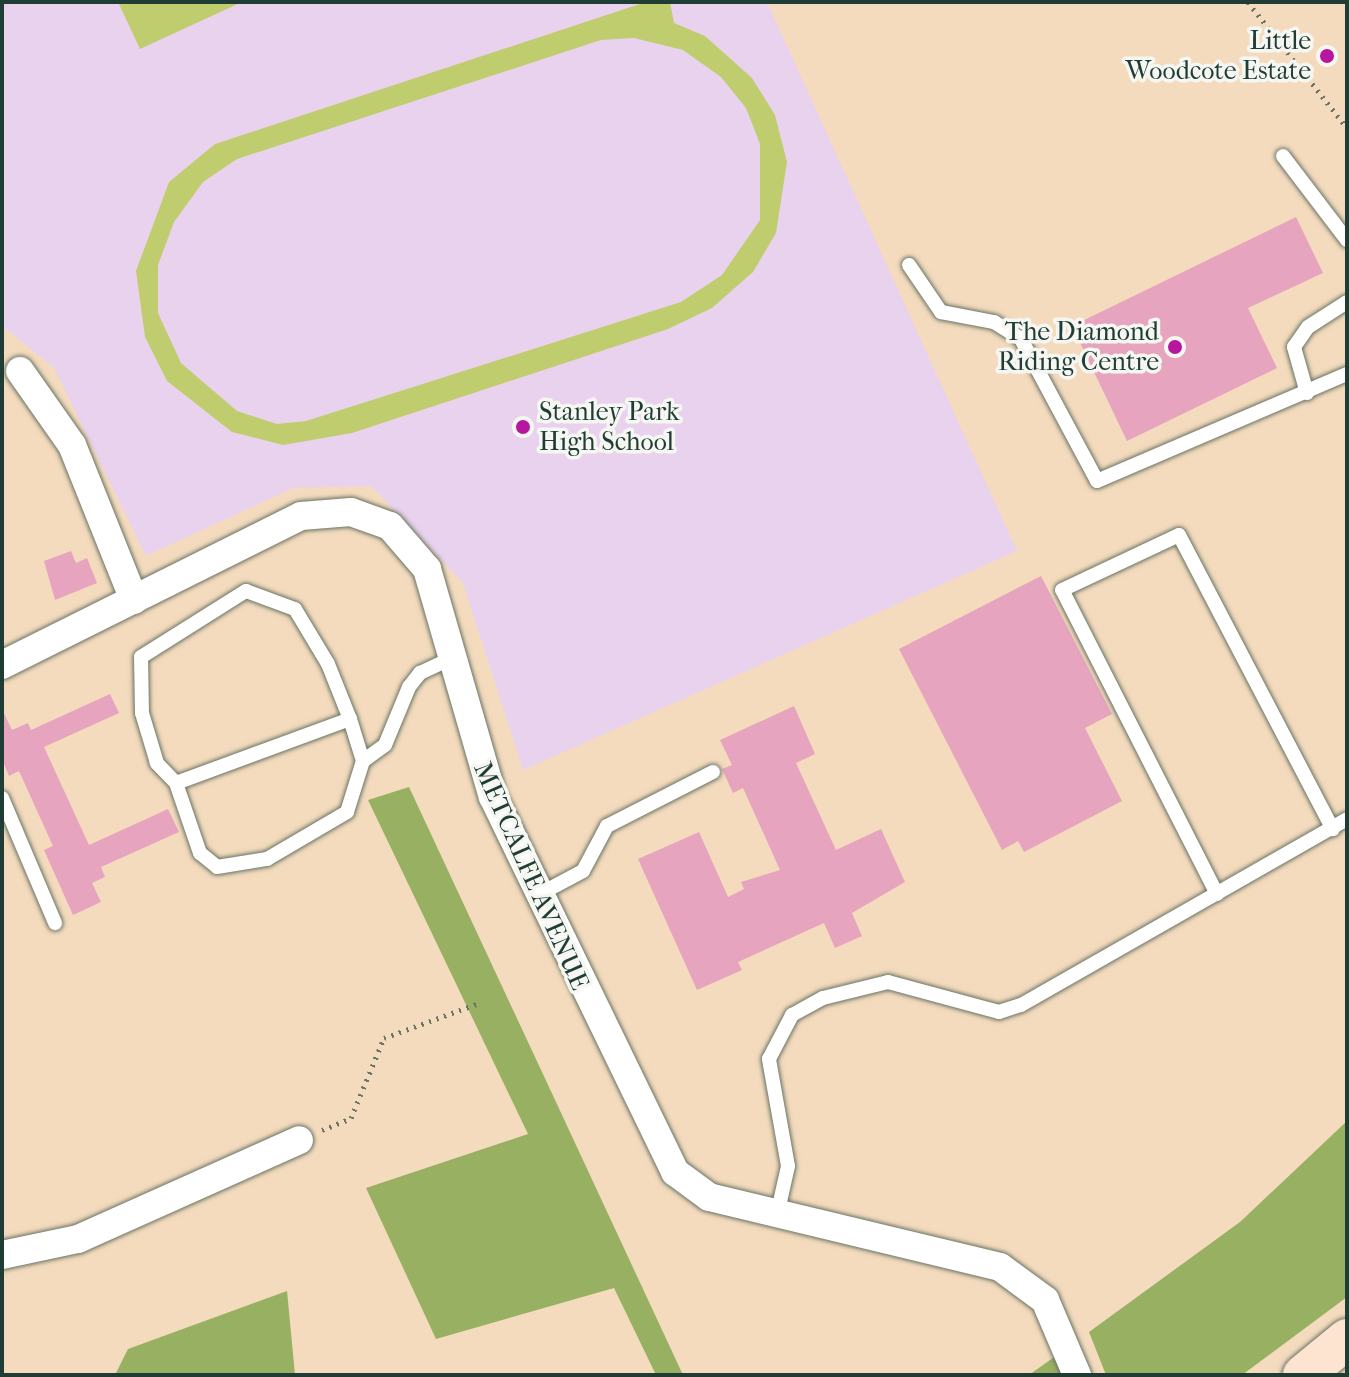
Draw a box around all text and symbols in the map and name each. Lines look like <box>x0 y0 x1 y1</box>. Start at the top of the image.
place label: Little Woodcote Estate <box>1126 25 1311 86</box>
marker: Little Woodcote Estate <box>1318 47 1336 65</box>
place label: The Diamond Riding Centre <box>998 316 1159 378</box>
marker: The Diamond Riding Centre <box>1166 338 1184 356</box>
place label: Stanley Park High School <box>539 396 679 458</box>
marker: Stanley Park High School <box>514 418 532 436</box>
street label: METCALFE AVENUE <box>467 757 595 995</box>

